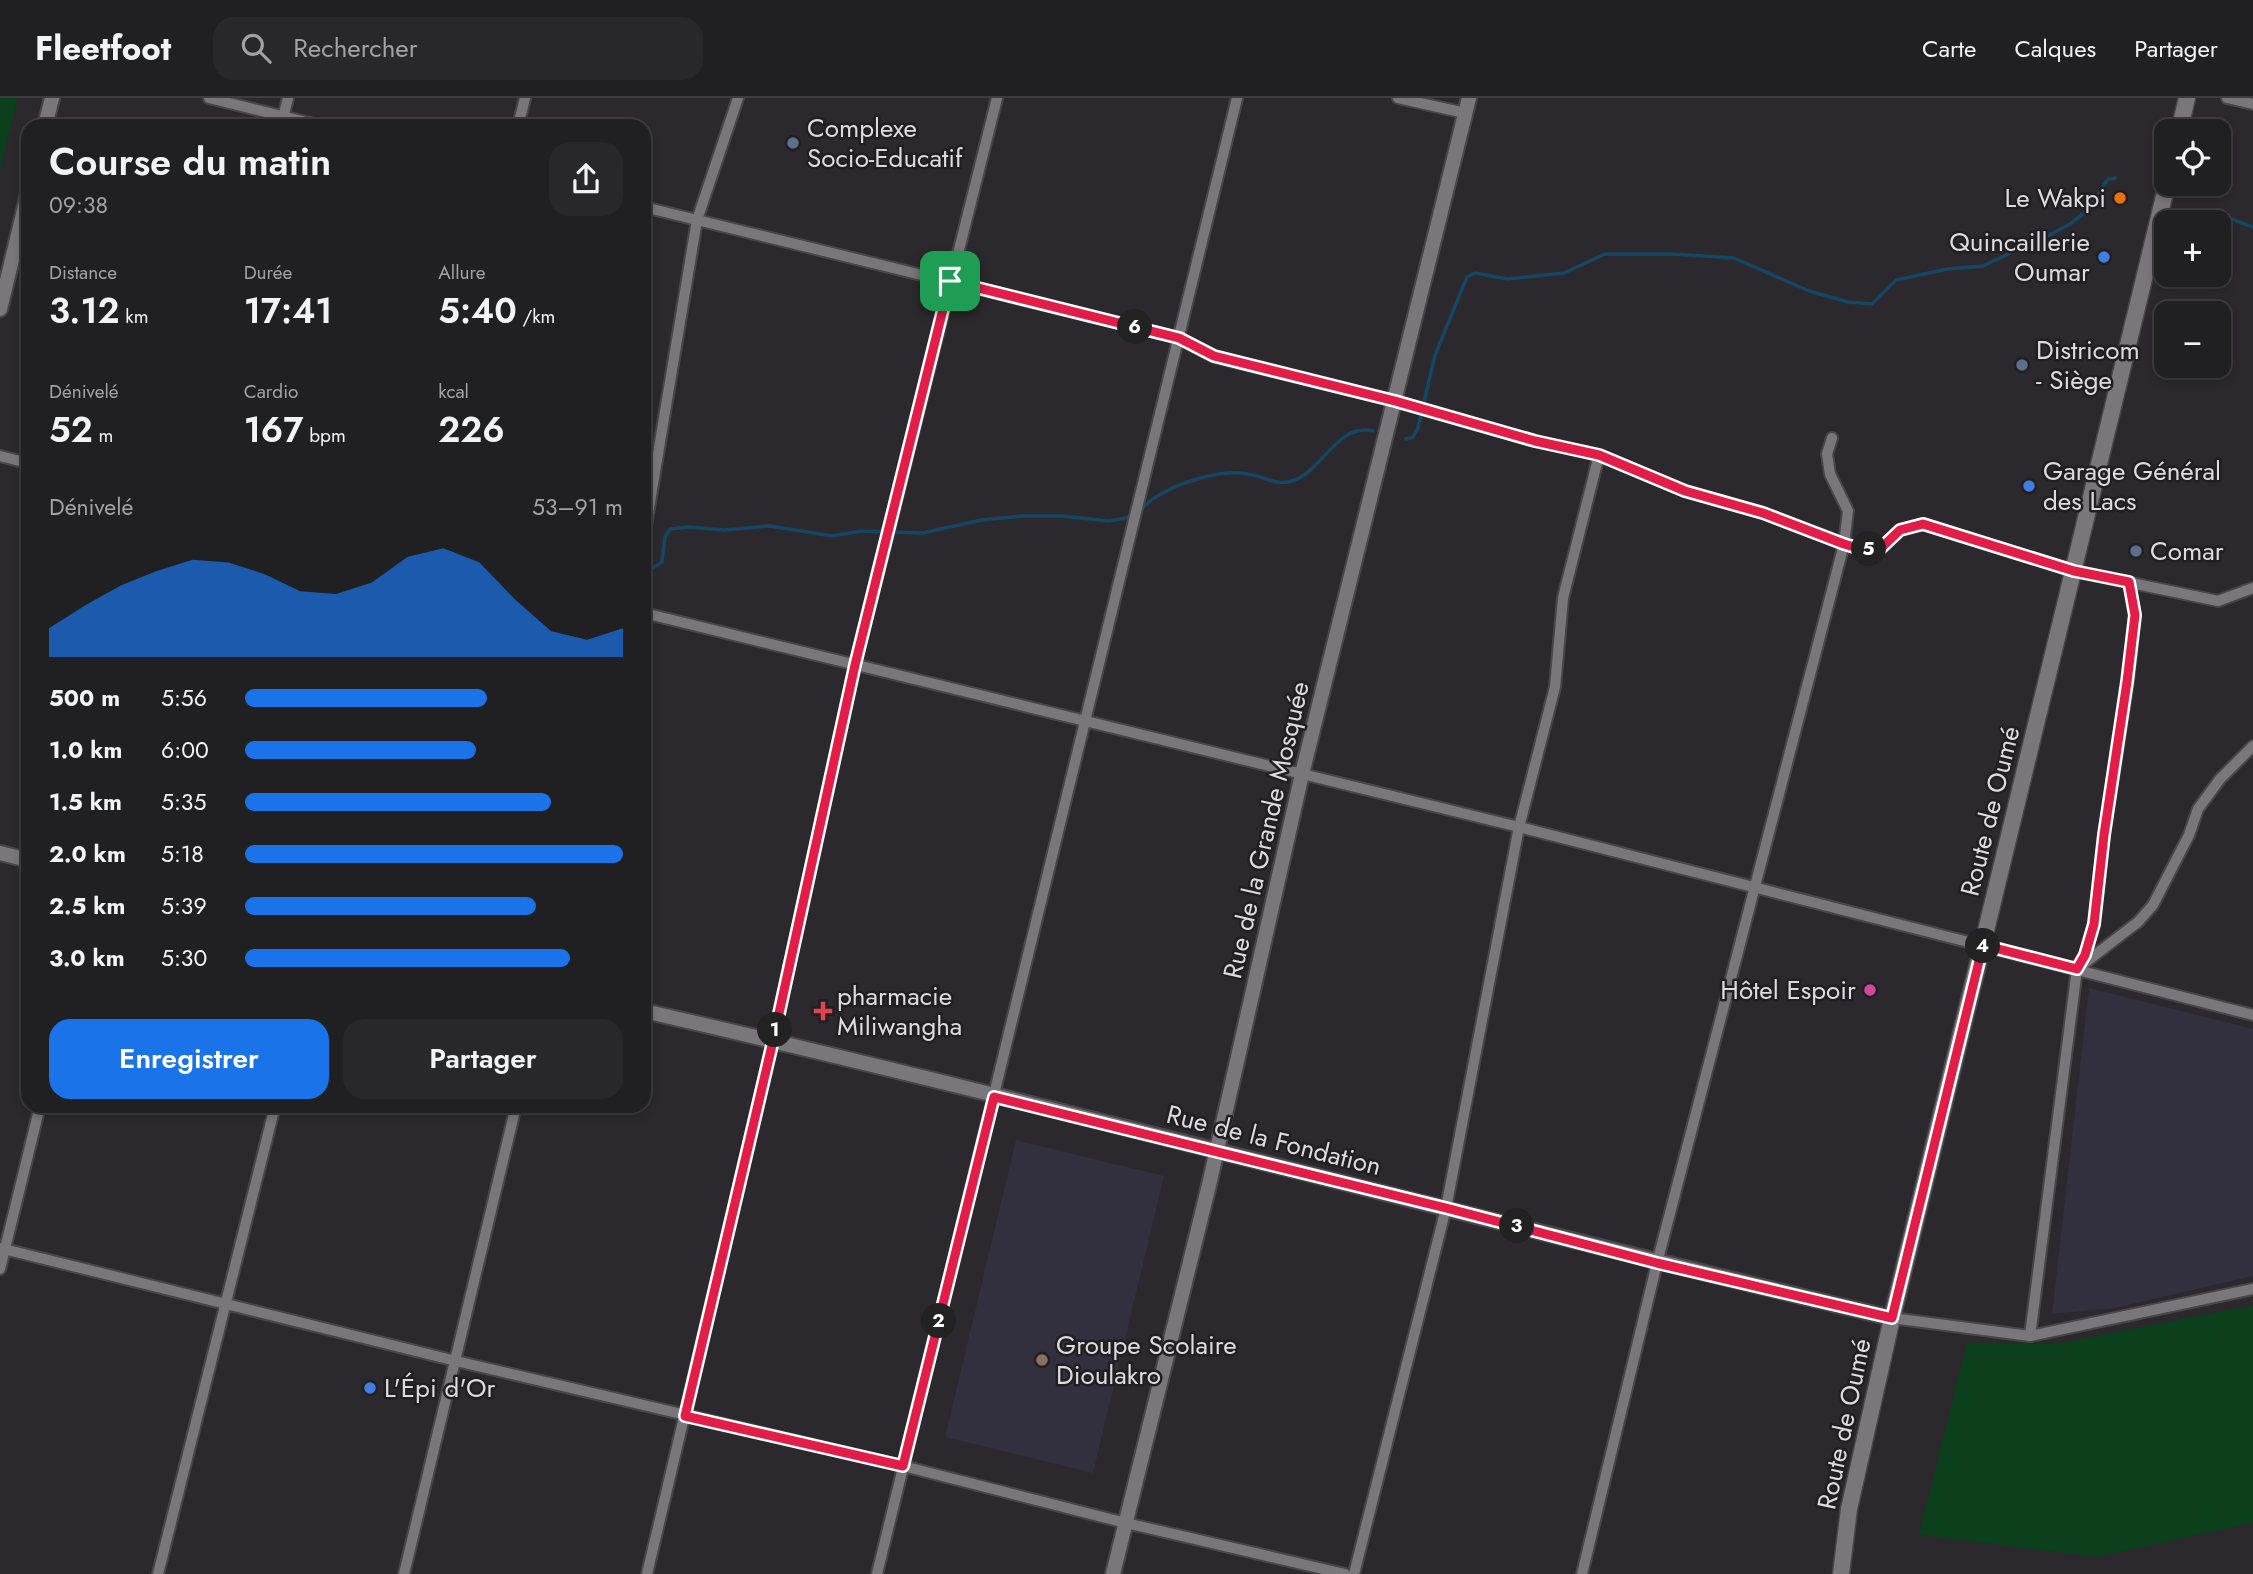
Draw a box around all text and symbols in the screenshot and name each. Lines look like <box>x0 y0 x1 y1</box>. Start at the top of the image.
search box <box>213 17 703 80</box>
text: Fleetfoot <box>35 25 171 72</box>
icon: search <box>237 29 275 67</box>
text: Rechercher <box>293 29 418 67</box>
text: Carte <box>1922 31 1976 66</box>
text: Calques <box>2014 31 2096 66</box>
text: Partager <box>2134 31 2218 66</box>
place label: Complexe Socio-Educatif <box>807 109 963 177</box>
map controls <box>2154 119 2231 378</box>
button: locate <box>2154 119 2231 196</box>
text: Course du matin <box>49 134 331 189</box>
marker: Complexe Socio-Educatif <box>785 135 801 151</box>
button: share <box>549 142 623 216</box>
place label: Le Wakpi <box>2004 179 2106 217</box>
text: 09:38 <box>49 188 108 222</box>
marker: Le Wakpi <box>2112 190 2128 206</box>
button: + <box>2154 210 2231 287</box>
place label: Quincaillerie Oumar <box>1949 223 2090 291</box>
marker: Quincaillerie Oumar <box>2096 249 2112 265</box>
pin <box>920 251 980 311</box>
text: Distance <box>49 259 117 286</box>
text: Durée <box>244 259 292 286</box>
text: Allure <box>438 259 486 286</box>
icon: arrive <box>931 262 969 300</box>
text: 3.12 <box>49 286 120 336</box>
text: 17:41 <box>244 286 333 336</box>
text: 5:40 <box>438 286 517 336</box>
button: − <box>2154 301 2231 378</box>
text: km <box>120 303 149 330</box>
text: /km <box>517 303 555 330</box>
pin: 6 <box>1118 310 1152 344</box>
text: 6 <box>1128 313 1141 340</box>
place label: Districom - Siège <box>2036 331 2140 399</box>
marker: Districom - Siège <box>2014 357 2030 373</box>
text: Dénivelé <box>49 378 119 405</box>
text: Cardio <box>244 378 298 405</box>
text: kcal <box>438 378 469 405</box>
text: 52 <box>49 405 93 455</box>
text: 167 <box>244 405 304 455</box>
text: 226 <box>438 405 505 455</box>
text: m <box>93 422 113 449</box>
text: bpm <box>304 422 346 449</box>
place label: Garage Général des Lacs <box>2043 452 2221 520</box>
marker: Garage Général des Lacs <box>2021 478 2037 494</box>
text: Dénivelé <box>49 490 133 524</box>
text: 53–91 m <box>532 490 623 524</box>
pin: 5 <box>1852 532 1886 566</box>
place label: Comar <box>2150 532 2224 570</box>
text: 5 <box>1862 535 1875 562</box>
marker: Comar <box>2128 543 2144 559</box>
street label: Rue de la Grande Mosquée <box>1213 678 1319 982</box>
text: 500 m <box>49 681 120 715</box>
text: 5:56 <box>161 681 207 715</box>
street label: Route de Oumé <box>1951 722 2029 900</box>
text: 1.0 km <box>49 733 122 767</box>
text: 6:00 <box>161 733 209 767</box>
text: 1.5 km <box>49 785 122 819</box>
text: 5:35 <box>161 785 206 819</box>
text: 2.0 km <box>49 837 126 871</box>
text: 5:18 <box>161 837 204 871</box>
text: 2.5 km <box>49 889 125 923</box>
text: 5:39 <box>161 889 207 923</box>
pin: 4 <box>1966 928 2000 964</box>
text: 4 <box>1976 932 1989 959</box>
text: 3.0 km <box>49 941 125 975</box>
text: 5:30 <box>161 941 207 975</box>
place label: Hôtel Espoir <box>1720 971 1856 1009</box>
place label: pharmacie Miliwangha <box>837 977 962 1045</box>
marker: Hôtel Espoir <box>1862 982 1878 998</box>
marker: pharmacie Miliwangha <box>815 1003 831 1019</box>
pin: 1 <box>758 1012 792 1048</box>
text: 1 <box>770 1016 779 1043</box>
button: Enregistrer <box>49 1019 329 1099</box>
button: Partager <box>343 1019 623 1099</box>
street label: Rue de la Fondation <box>1163 1095 1385 1185</box>
pin: 3 <box>1500 1208 1534 1244</box>
text: 3 <box>1511 1212 1522 1239</box>
pin: 2 <box>922 1304 956 1338</box>
text: 2 <box>932 1307 945 1334</box>
place label: Groupe Scolaire Dioulakro <box>1056 1326 1237 1394</box>
street label: Route de Oumé <box>1807 1335 1881 1513</box>
marker: Groupe Scolaire Dioulakro <box>1034 1352 1050 1368</box>
place label: L'Épi d'Or <box>384 1369 495 1407</box>
marker: L'Épi d'Or <box>362 1380 378 1396</box>

